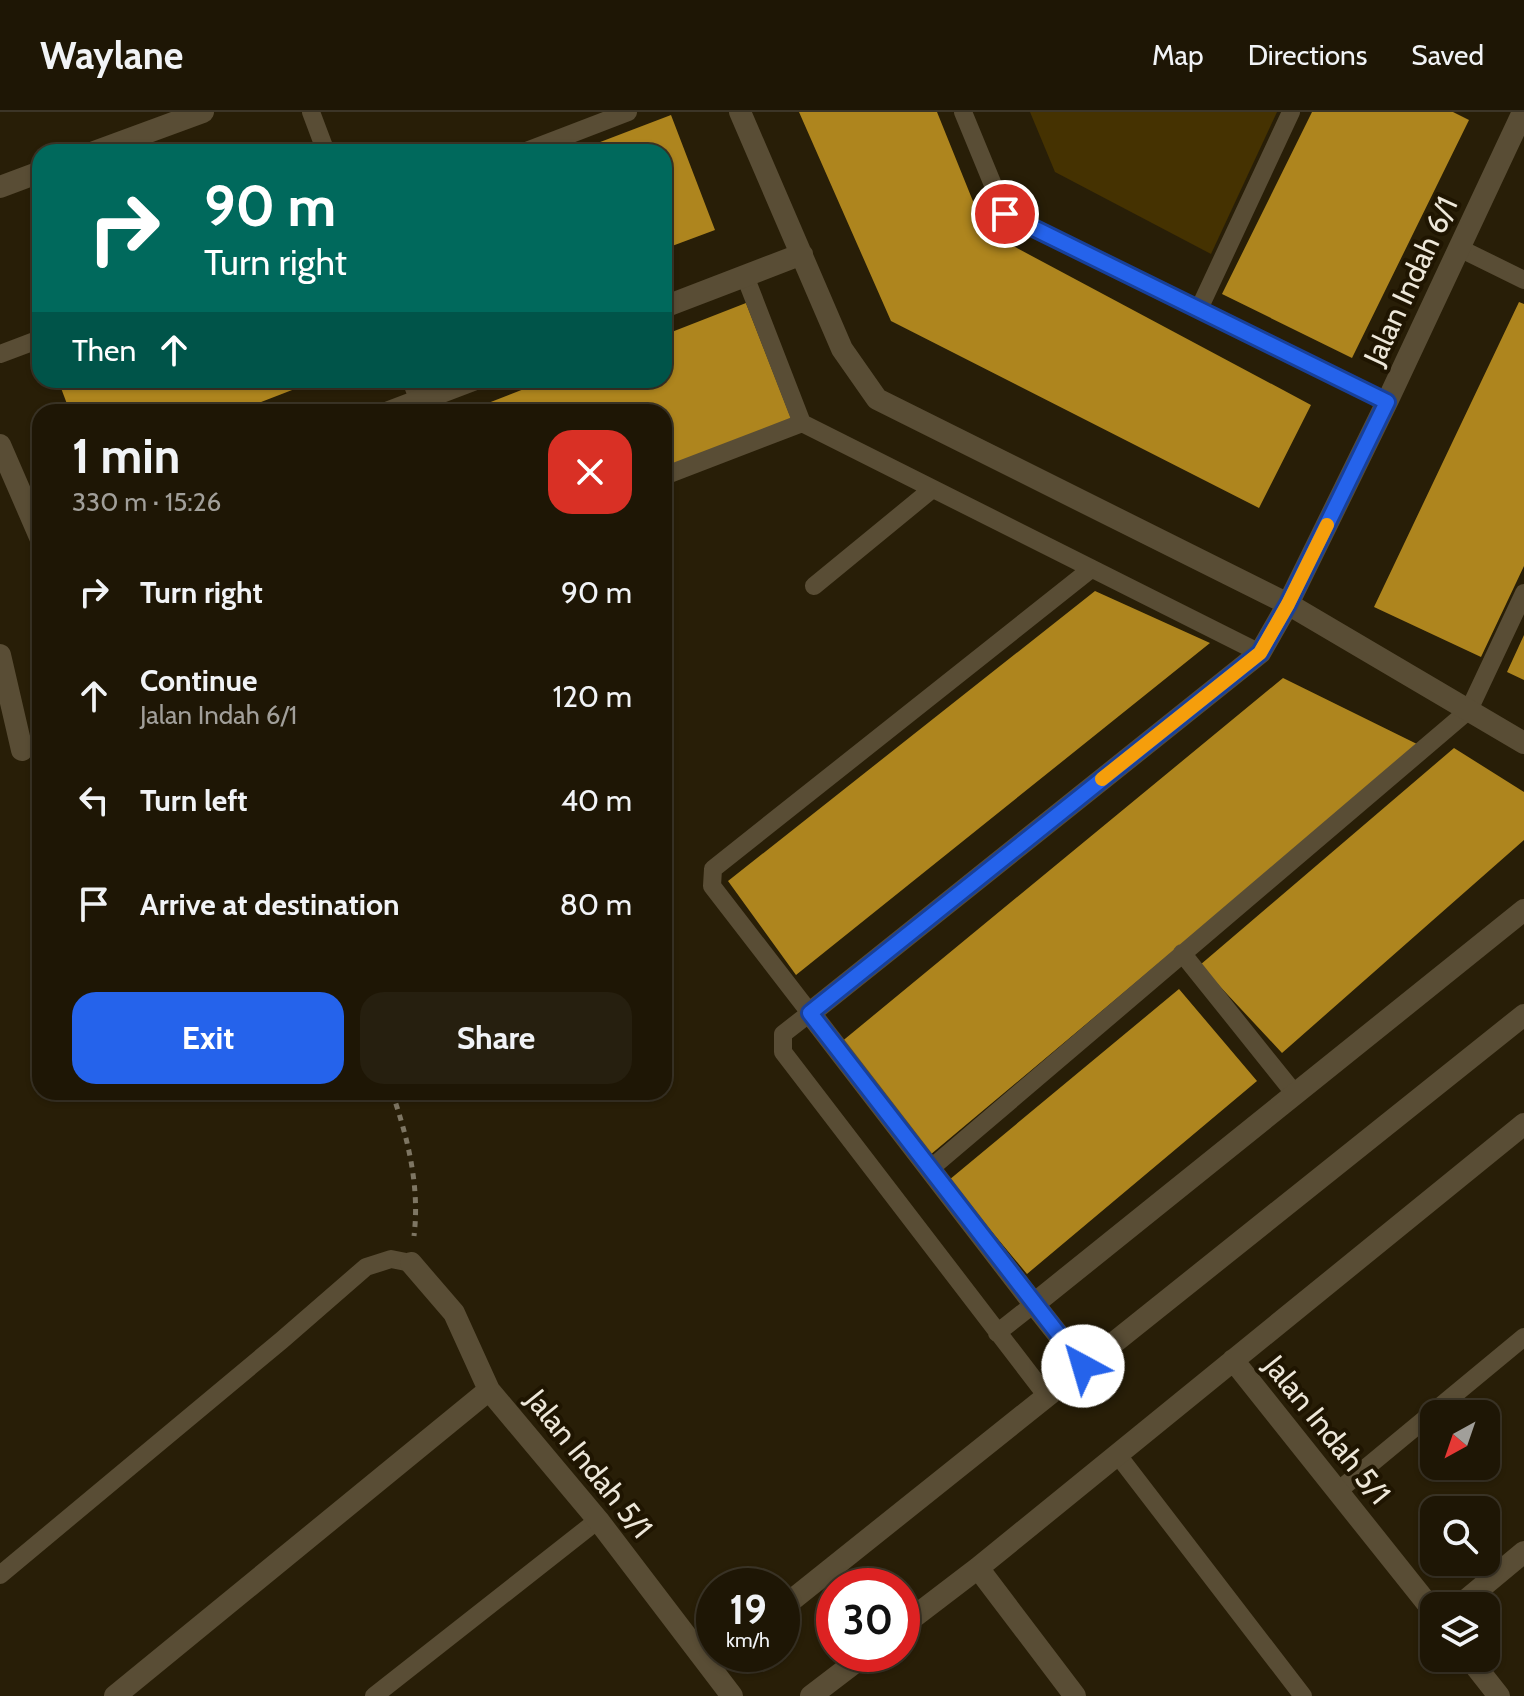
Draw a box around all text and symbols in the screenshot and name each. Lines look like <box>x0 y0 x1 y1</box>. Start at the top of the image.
text: Waylane <box>40 32 183 79</box>
text: Map <box>1152 38 1204 72</box>
text: Directions <box>1248 38 1367 72</box>
text: Saved <box>1411 38 1484 72</box>
text: 90 m <box>204 172 336 240</box>
icon: right <box>72 176 176 280</box>
pin <box>971 180 1039 248</box>
street label: Jalan Indah 6/1 <box>1355 191 1466 372</box>
icon: arrive <box>983 192 1027 236</box>
text: Turn right <box>204 240 347 284</box>
icon: ahead <box>152 328 196 372</box>
text: Then <box>72 332 136 369</box>
text: 1 min <box>72 427 180 485</box>
button: close <box>548 430 632 514</box>
text: 330 m · 15:26 <box>72 486 221 518</box>
icon: right <box>72 570 116 614</box>
text: Turn right <box>140 574 263 611</box>
text: 90 m <box>561 574 632 611</box>
text: Continue <box>140 662 257 699</box>
icon: ahead <box>72 674 116 718</box>
text: 120 m <box>552 678 632 715</box>
text: Jalan Indah 6/1 <box>140 699 297 731</box>
icon: left <box>72 778 116 822</box>
text: Turn left <box>140 782 248 819</box>
text: 40 m <box>561 782 632 819</box>
icon: arrive <box>72 882 116 926</box>
text: Arrive at destination <box>140 886 400 923</box>
text: 80 m <box>560 886 632 923</box>
button: Exit <box>72 992 344 1084</box>
button: Share <box>360 992 632 1084</box>
position arrow <box>1041 1324 1125 1408</box>
street label: Jalan Indah 5/1 <box>1256 1347 1399 1512</box>
street label: Jalan Indah 5/1 <box>518 1381 661 1546</box>
north arrow <box>1420 1400 1500 1480</box>
map controls <box>1420 1400 1500 1672</box>
button: search <box>1420 1496 1500 1576</box>
speed limit sign: 30 <box>816 1568 920 1672</box>
text: 19 <box>729 1585 767 1634</box>
button: layers <box>1420 1592 1500 1672</box>
text: km/h <box>726 1628 770 1652</box>

